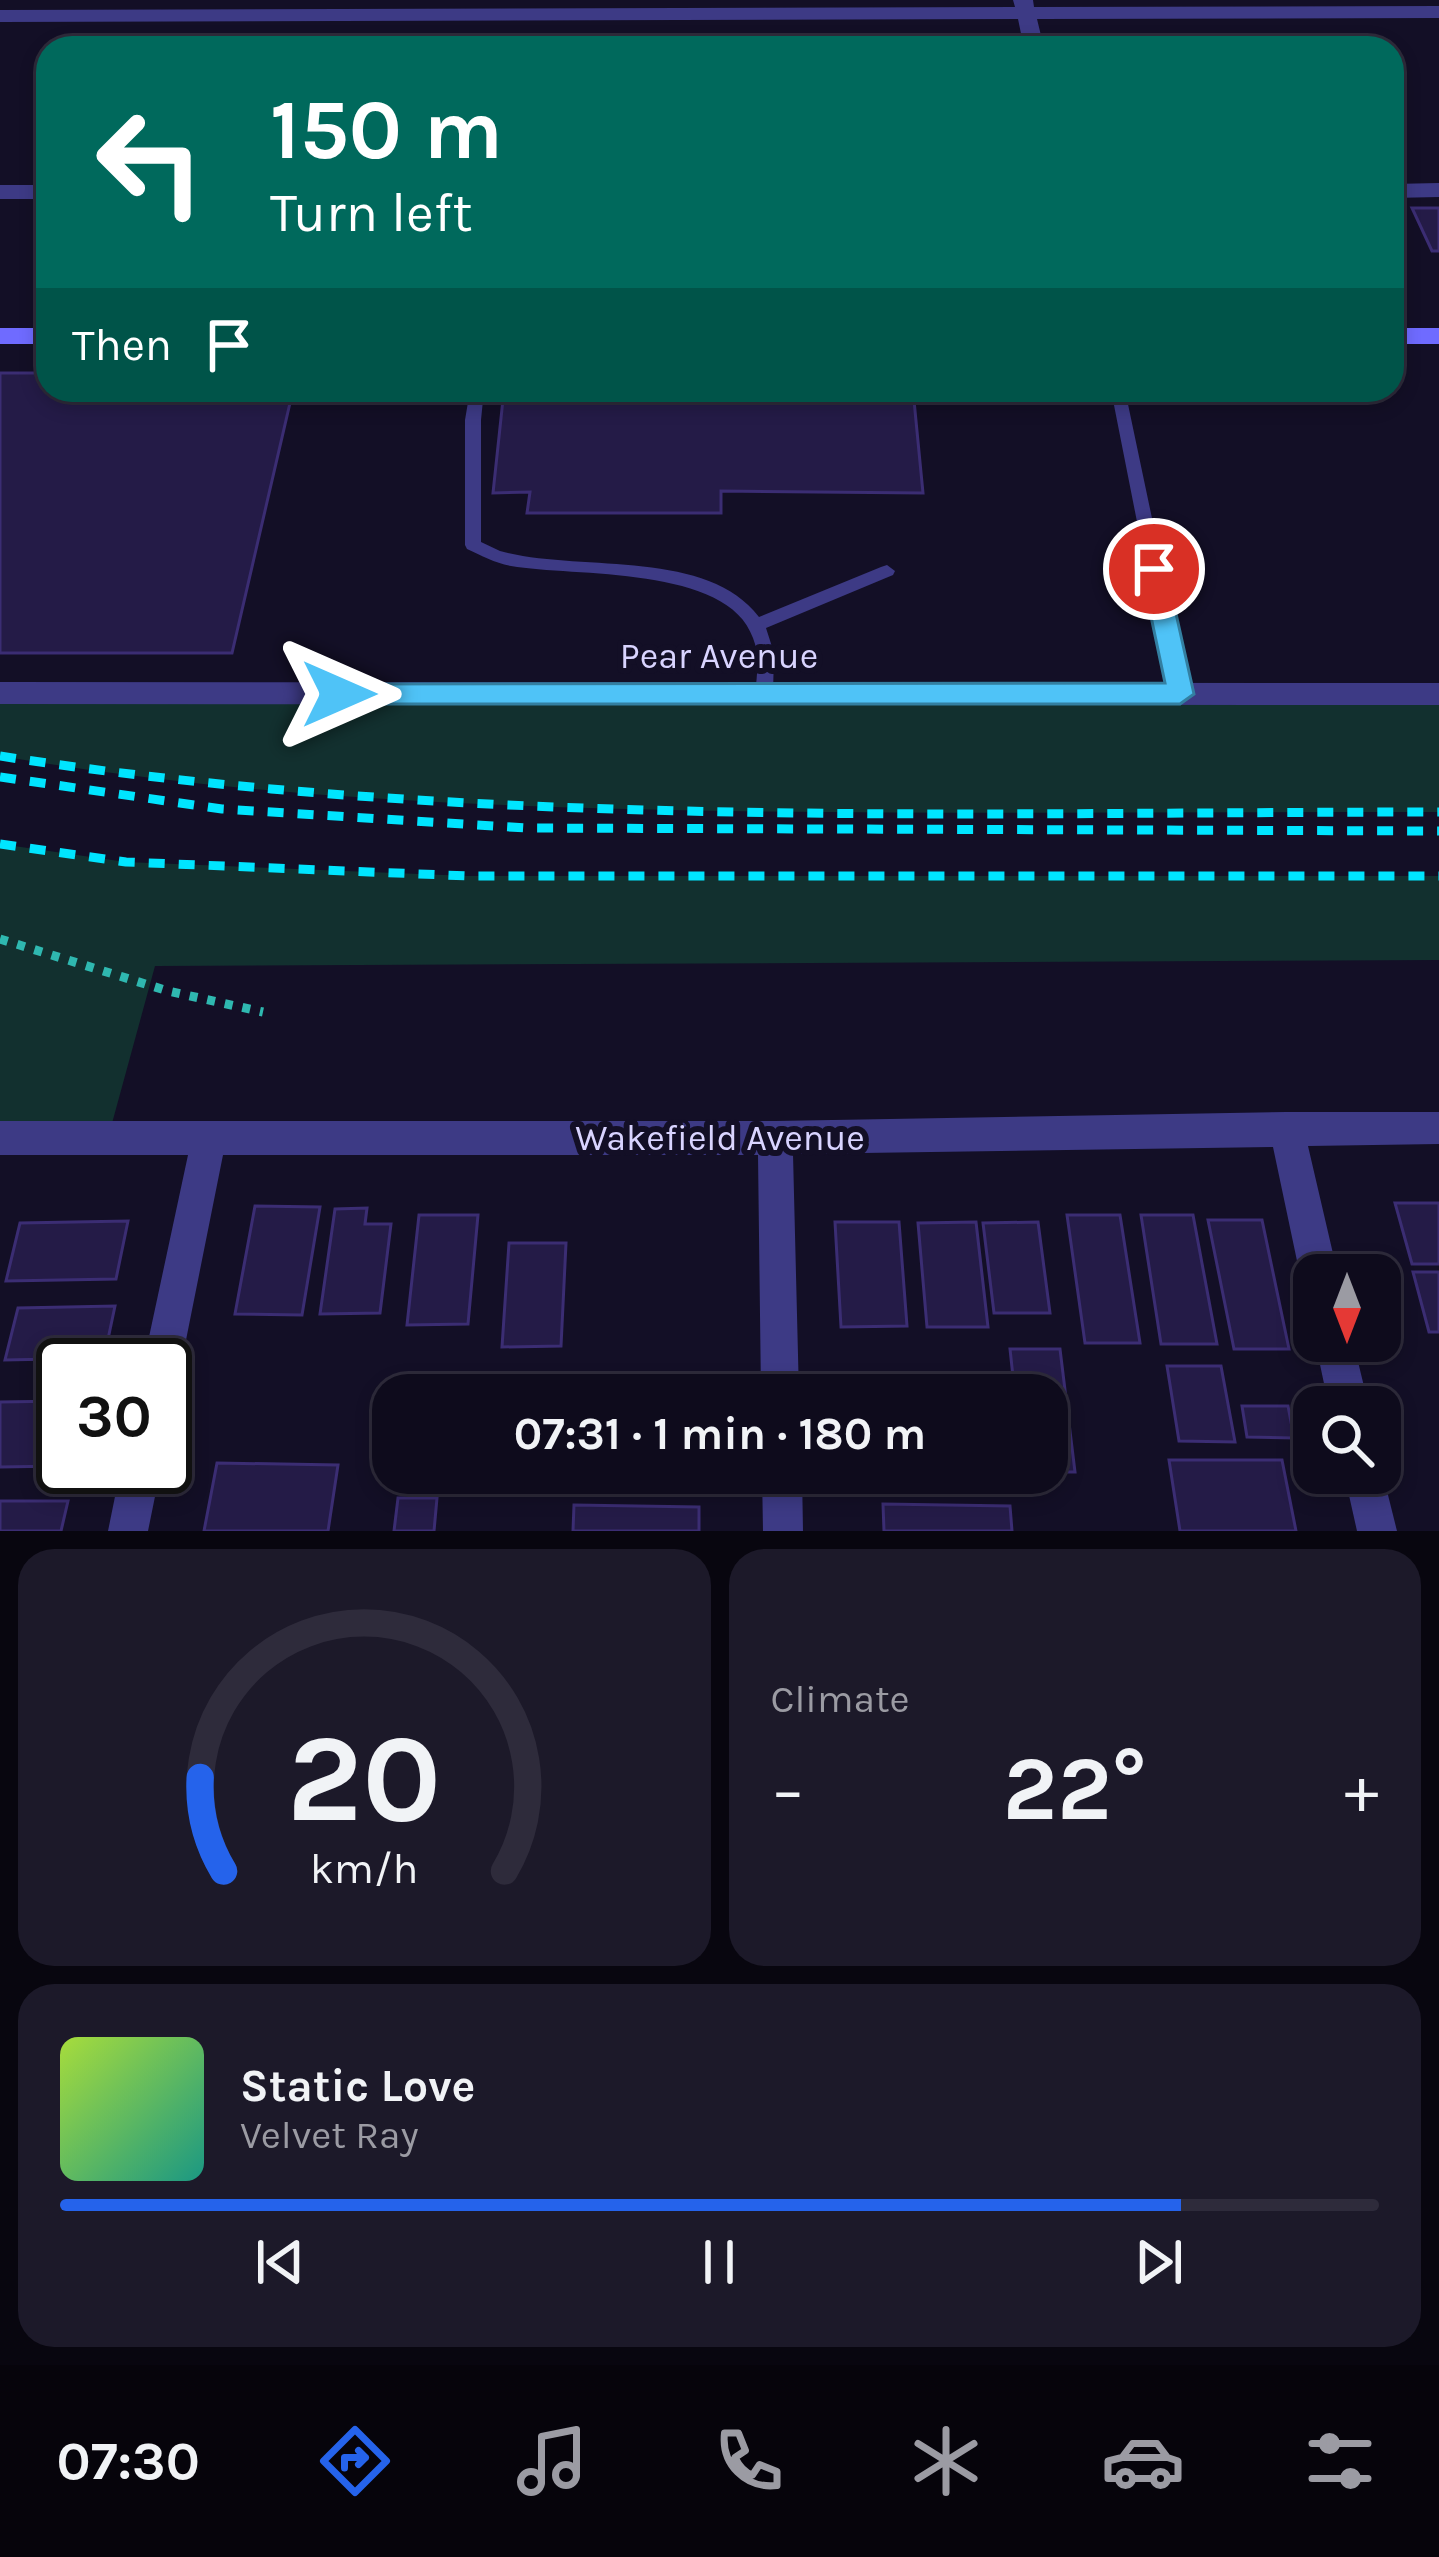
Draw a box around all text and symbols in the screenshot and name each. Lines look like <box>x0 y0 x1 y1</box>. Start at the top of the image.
text: 150 m <box>270 81 503 179</box>
icon: left <box>72 84 228 240</box>
text: Turn left <box>270 181 473 245</box>
icon: arrive <box>196 312 262 378</box>
text: Then <box>72 319 172 371</box>
pin <box>1103 518 1205 620</box>
icon: arrive <box>1121 536 1187 602</box>
position arrow <box>276 631 402 757</box>
street label: Pear Avenue <box>620 635 818 677</box>
street label: Wakefield Avenue <box>575 1117 865 1159</box>
north arrow <box>1293 1254 1401 1362</box>
map controls <box>1293 1254 1401 1494</box>
speed limit sign: 30 <box>36 1338 192 1494</box>
button: search <box>1293 1386 1401 1494</box>
text: 07:31 · 1 min · 180 m <box>514 1408 926 1460</box>
text: Climate <box>771 1676 910 1722</box>
text: 20 <box>287 1706 441 1851</box>
text: 22° <box>1003 1736 1147 1842</box>
text: − <box>771 1751 805 1829</box>
text: + <box>1344 1751 1379 1829</box>
text: km/h <box>310 1843 419 1893</box>
text: Static Love <box>240 2060 475 2112</box>
text: Velvet Ray <box>240 2112 419 2158</box>
icon: previous <box>247 2229 313 2295</box>
icon: pause <box>686 2229 752 2295</box>
icon: next <box>1126 2229 1192 2295</box>
icon: directions <box>313 2419 397 2503</box>
icon: music <box>510 2419 594 2503</box>
icon: phone <box>707 2419 791 2503</box>
icon: climate <box>904 2419 988 2503</box>
icon: car <box>1101 2419 1185 2503</box>
icon: filters <box>1298 2419 1382 2503</box>
text: 07:30 <box>57 2429 200 2493</box>

